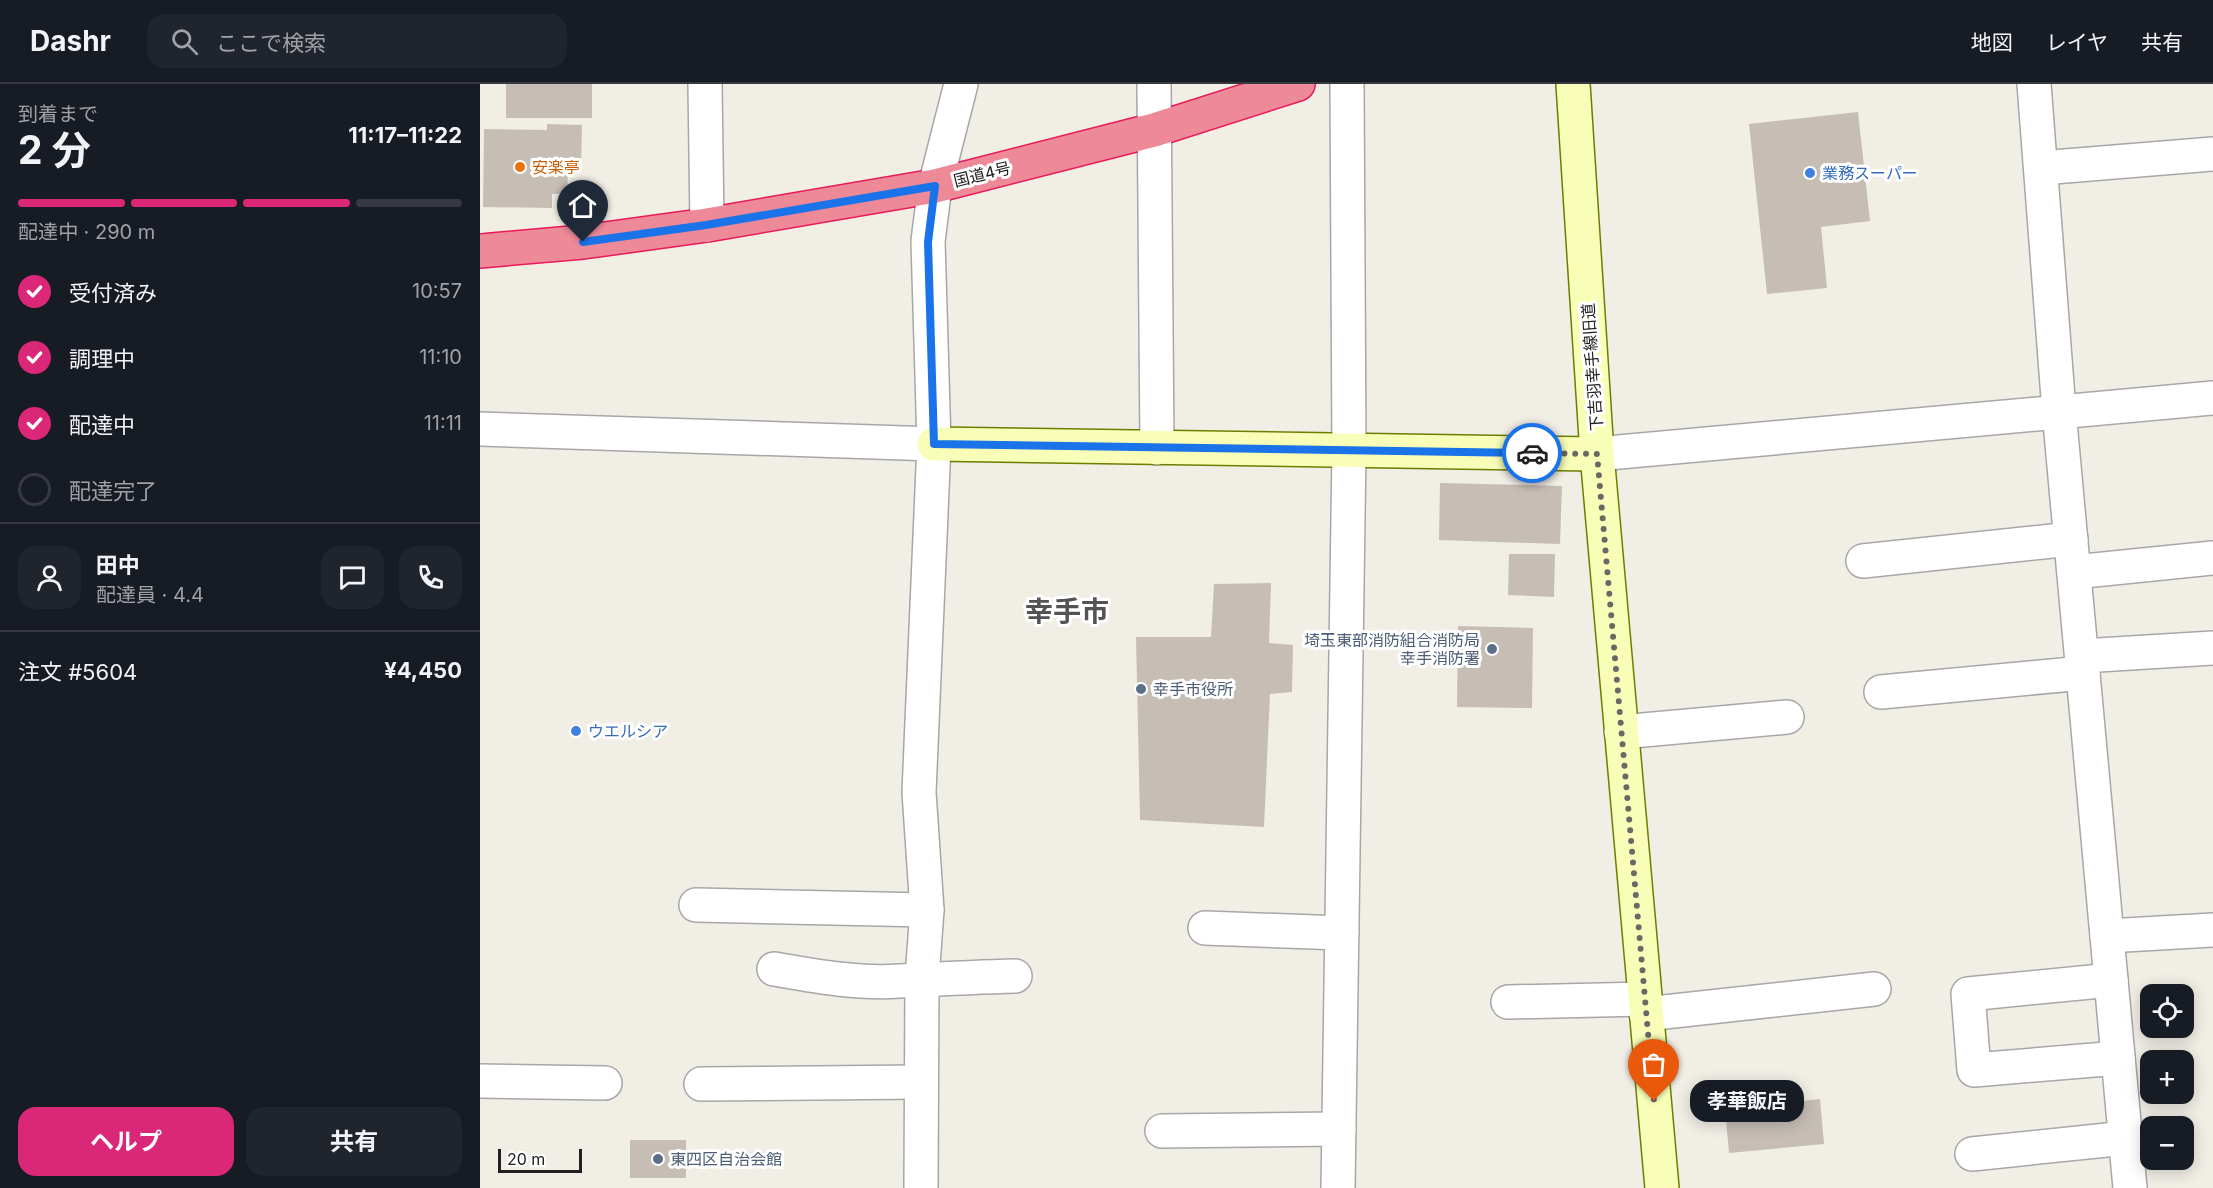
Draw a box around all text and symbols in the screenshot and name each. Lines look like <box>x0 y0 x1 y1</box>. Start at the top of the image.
search box <box>147 14 567 68</box>
text: Dashr <box>30 24 111 58</box>
icon: search <box>168 25 201 58</box>
text: ここで検索 <box>216 30 326 56</box>
text: 地図 <box>1971 30 2013 55</box>
text: レイヤ <box>2046 30 2108 55</box>
text: 共有 <box>2141 30 2183 55</box>
text: 到着まで <box>18 102 98 126</box>
text: 11:17–11:22 <box>348 122 462 148</box>
text: 2 分 <box>18 126 91 173</box>
place label: 安楽亭 <box>532 157 580 177</box>
street label: 国道4号 <box>951 157 1013 191</box>
marker: 安楽亭 <box>513 160 527 174</box>
place label: 業務スーパー <box>1822 163 1918 183</box>
marker: 業務スーパー <box>1803 166 1817 180</box>
pin <box>557 180 608 242</box>
icon: home <box>566 189 599 222</box>
text: 配達中 · 290 m <box>18 220 155 244</box>
icon: check <box>18 275 51 308</box>
text: 10:57 <box>412 279 462 303</box>
text: 受付済み <box>69 280 157 306</box>
street label: 下吉羽幸手線旧道 <box>1578 302 1606 432</box>
icon: check <box>18 341 51 374</box>
text: 11:10 <box>419 345 462 369</box>
text: 調理中 <box>69 346 135 372</box>
icon: check <box>18 407 51 440</box>
text: 11:11 <box>424 411 462 435</box>
text: 配達中 <box>69 412 135 438</box>
courier <box>1502 423 1562 483</box>
icon: car <box>1516 437 1549 470</box>
text: 配達完了 <box>69 478 157 504</box>
button: person <box>18 546 81 609</box>
button: chat <box>321 546 384 609</box>
button: phone <box>399 546 462 609</box>
text: 田中 <box>96 552 140 578</box>
text: 配達員 · 4.4 <box>96 583 204 607</box>
district label: 幸手市 <box>1025 594 1109 628</box>
place label: 埼玉東部消防組合消防局 幸手消防署 <box>1304 630 1480 668</box>
marker: 埼玉東部消防組合消防局 幸手消防署 <box>1485 642 1499 656</box>
text: ¥4,450 <box>384 657 462 683</box>
text: 注文 #5604 <box>18 659 137 685</box>
place label: 幸手市役所 <box>1153 679 1233 699</box>
marker: 幸手市役所 <box>1134 682 1148 696</box>
place label: ウエルシア <box>588 721 668 741</box>
marker: ウエルシア <box>569 724 583 738</box>
map controls <box>2140 984 2194 1170</box>
button: locate <box>2140 984 2194 1038</box>
pin <box>1628 1039 1679 1101</box>
icon: bag <box>1637 1048 1670 1081</box>
button: + <box>2140 1050 2194 1104</box>
callout: 孝華飯店 <box>1690 1080 1804 1122</box>
text: 孝華飯店 <box>1707 1089 1787 1113</box>
button: ヘルプ <box>18 1107 234 1176</box>
button: 共有 <box>246 1107 462 1176</box>
button: − <box>2140 1116 2194 1170</box>
scale bar <box>498 1146 582 1174</box>
text: 20 m <box>507 1149 545 1169</box>
place label: 東四区自治会館 <box>670 1149 782 1169</box>
marker: 東四区自治会館 <box>651 1152 665 1166</box>

